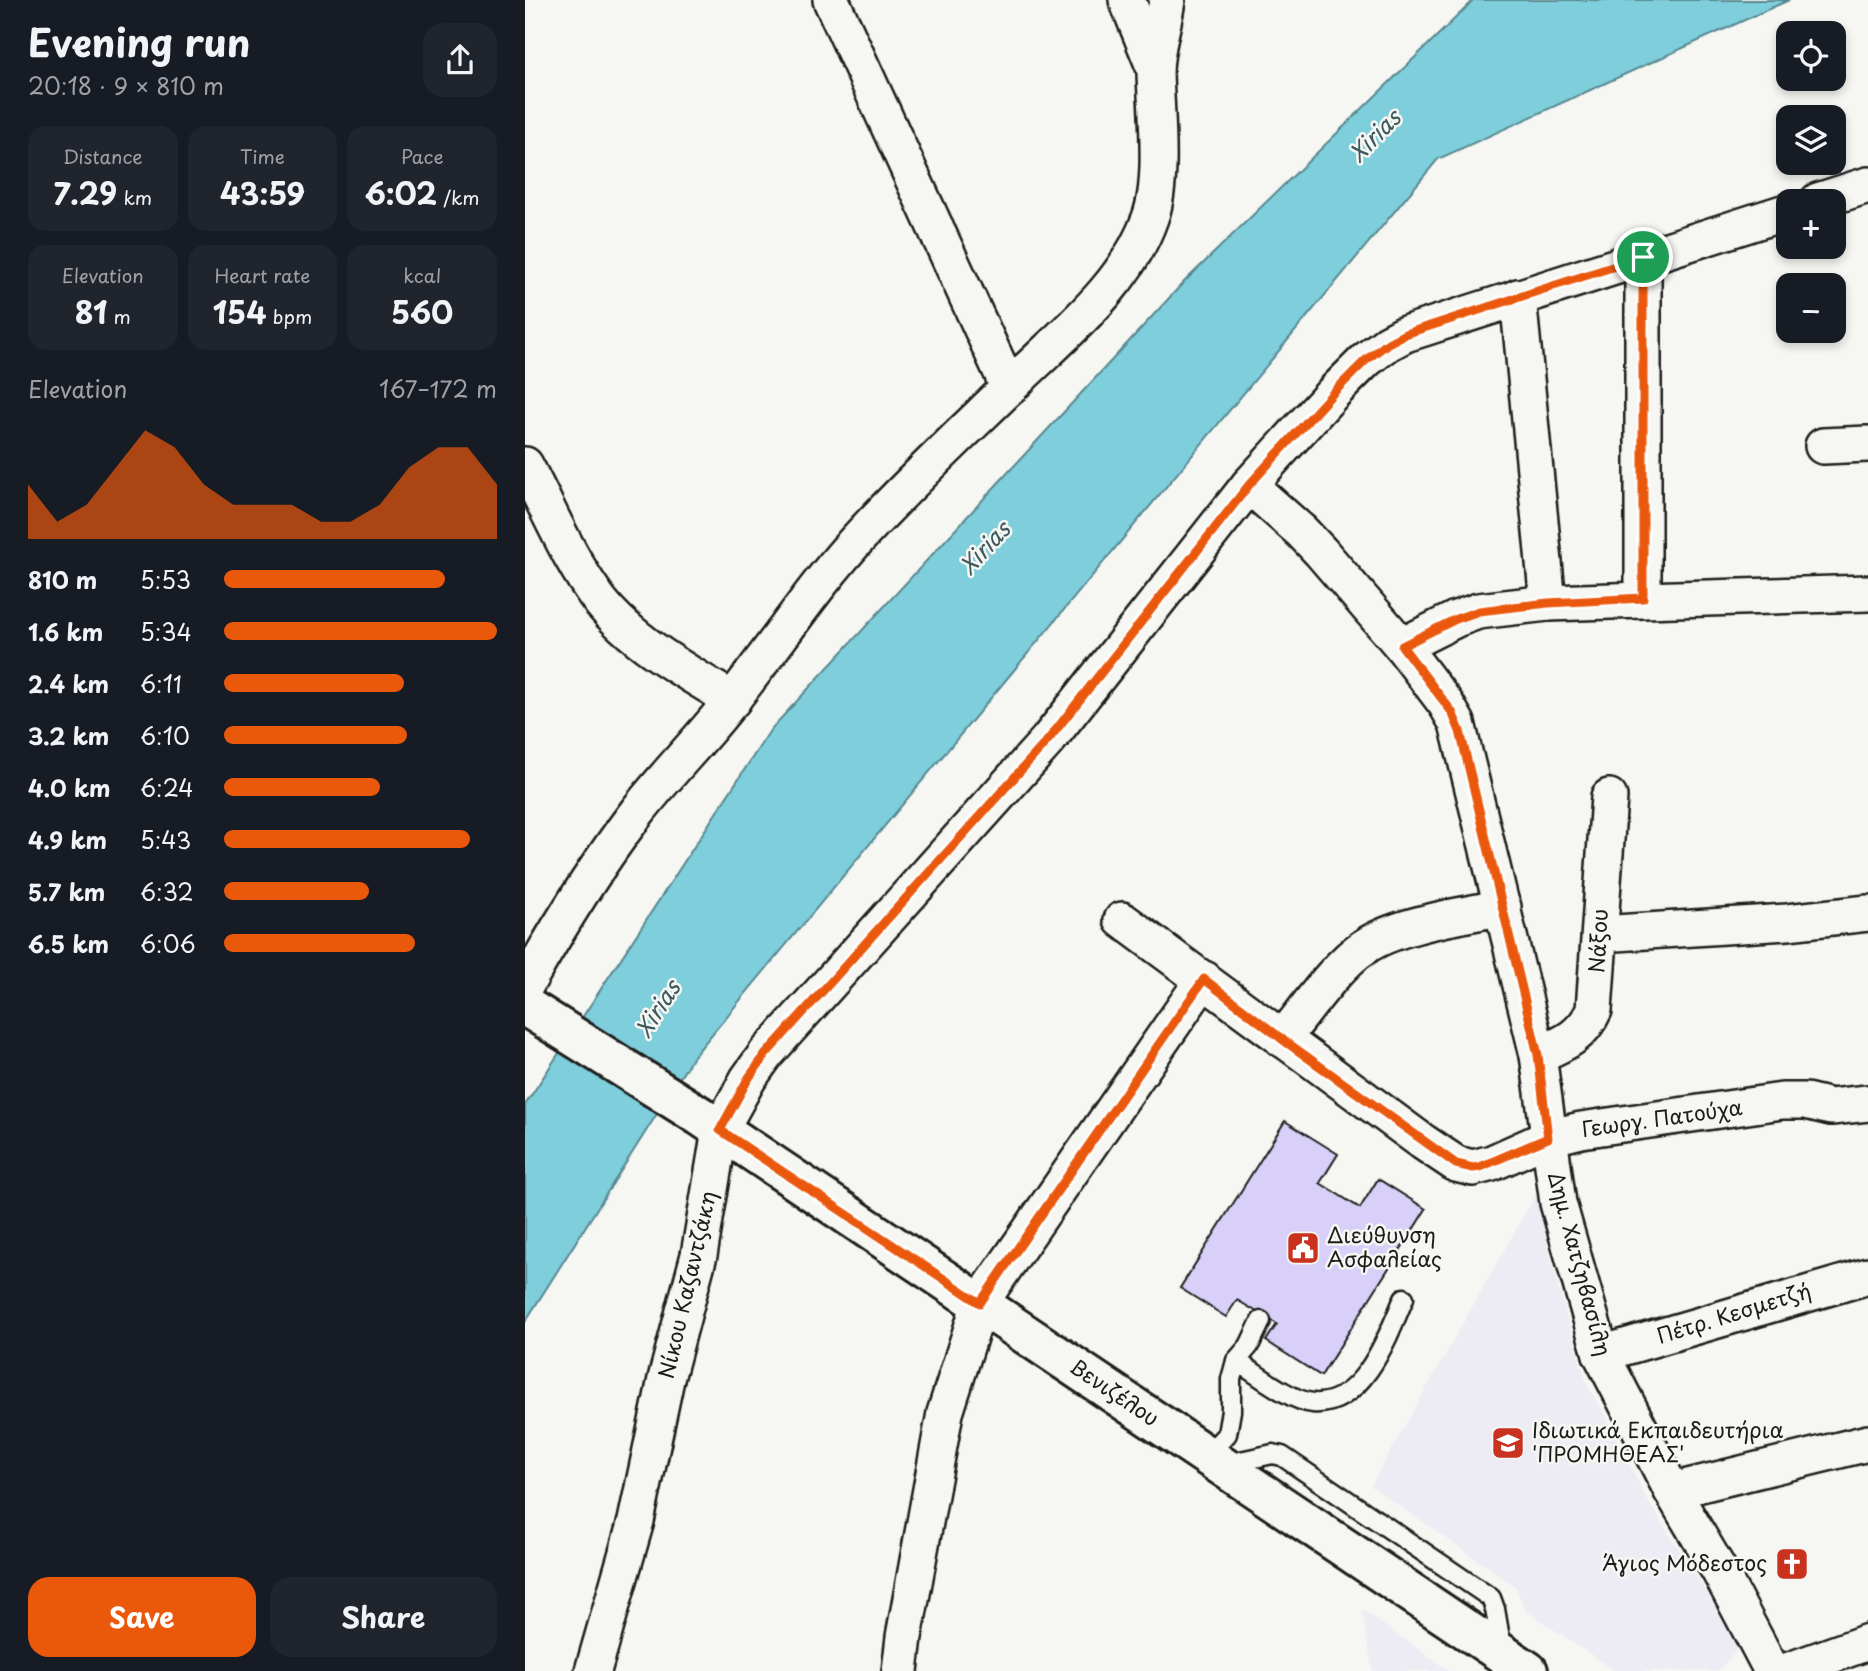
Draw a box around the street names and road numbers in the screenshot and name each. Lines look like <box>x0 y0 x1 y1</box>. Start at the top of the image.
street label: Νάξου <box>1579 908 1615 974</box>
street label: Γεωργ. Πατούχα <box>1579 1090 1744 1144</box>
street label: Δημ. Χατζηβασίλη <box>1541 1168 1621 1359</box>
street label: Νίκου Καζαντζάκη <box>649 1187 723 1382</box>
street label: Πέτρ. Κεσμετζή <box>1652 1273 1814 1351</box>
street label: Βενιζέλου <box>1064 1350 1166 1433</box>

